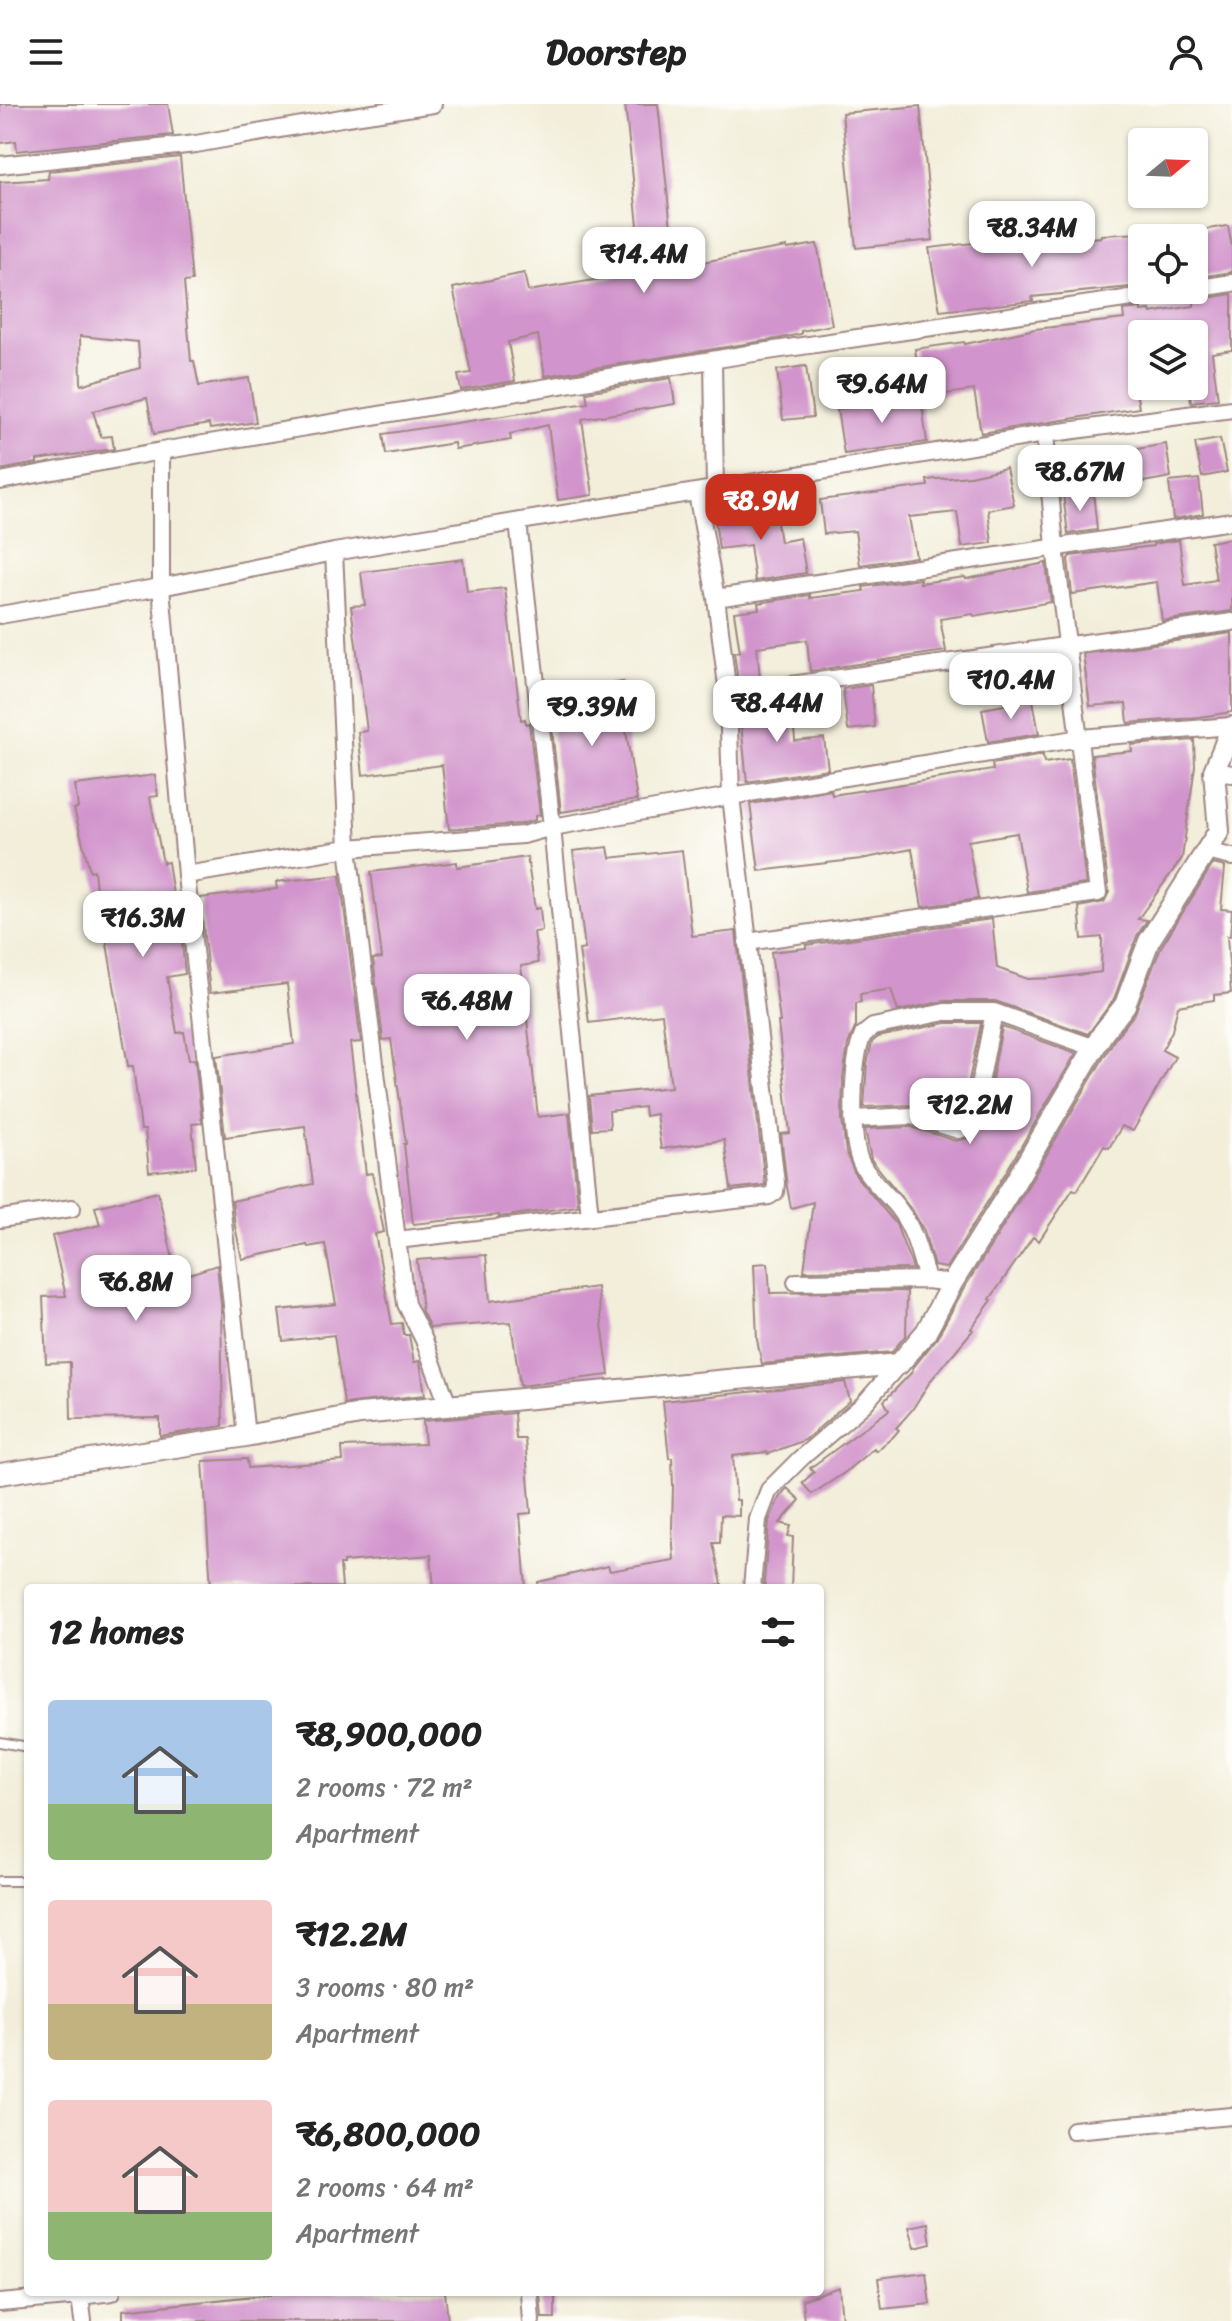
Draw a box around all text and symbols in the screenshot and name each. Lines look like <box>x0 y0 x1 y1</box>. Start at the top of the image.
text: Doorstep <box>546 20 686 84</box>
icon: menu <box>24 30 68 74</box>
icon: person <box>1164 30 1208 74</box>
north arrow <box>1128 128 1208 208</box>
map controls <box>1128 128 1208 400</box>
pin: ₹8.34M <box>967 201 1097 269</box>
text: ₹8.34M <box>987 204 1077 250</box>
button: locate <box>1128 224 1208 304</box>
pin: ₹14.4M <box>579 227 709 295</box>
text: ₹14.4M <box>600 230 688 276</box>
button: layers <box>1128 320 1208 400</box>
pin: ₹9.64M <box>817 357 947 425</box>
text: ₹9.64M <box>837 360 927 406</box>
pin: ₹8.67M <box>1015 445 1145 513</box>
text: ₹8.67M <box>1036 448 1124 494</box>
pin: ₹8.9M <box>705 474 817 542</box>
text: ₹8.9M <box>723 477 799 523</box>
pin: ₹10.4M <box>946 653 1076 721</box>
text: ₹10.4M <box>967 656 1055 702</box>
pin: ₹8.44M <box>712 676 842 744</box>
text: ₹8.44M <box>731 679 823 725</box>
pin: ₹9.39M <box>527 680 657 748</box>
text: ₹9.39M <box>547 683 637 729</box>
pin: ₹16.3M <box>78 891 208 959</box>
text: ₹16.3M <box>101 894 185 940</box>
pin: ₹6.48M <box>402 974 532 1042</box>
text: ₹6.48M <box>422 977 512 1023</box>
pin: ₹12.2M <box>905 1078 1035 1146</box>
text: ₹12.2M <box>928 1081 1012 1127</box>
pin: ₹6.8M <box>80 1255 192 1323</box>
text: ₹6.8M <box>99 1258 173 1304</box>
text: 12 homes <box>48 1602 184 1662</box>
icon: filters <box>756 1610 800 1654</box>
text: ₹8,900,000 <box>296 1704 482 1764</box>
icon: home <box>112 1732 208 1828</box>
text: 2 rooms · 72 m² <box>296 1764 473 1810</box>
text: Apartment <box>296 1810 419 1856</box>
text: ₹12.2M <box>296 1904 407 1964</box>
icon: home <box>112 1932 208 2028</box>
text: 3 rooms · 80 m² <box>296 1964 474 2010</box>
text: Apartment <box>296 2010 419 2056</box>
text: ₹6,800,000 <box>296 2104 481 2164</box>
icon: home <box>112 2132 208 2228</box>
text: 2 rooms · 64 m² <box>296 2164 474 2210</box>
text: Apartment <box>296 2210 419 2256</box>

